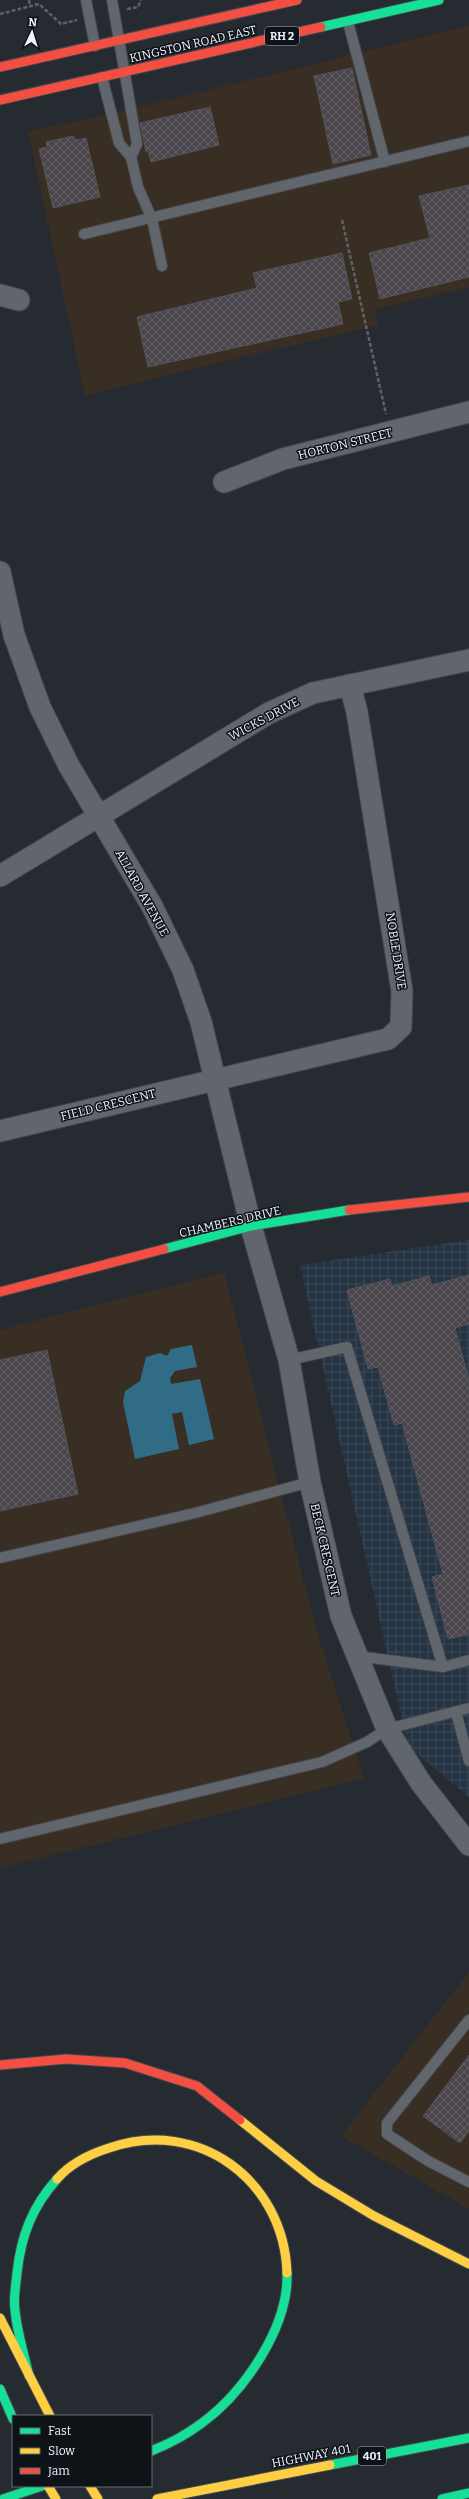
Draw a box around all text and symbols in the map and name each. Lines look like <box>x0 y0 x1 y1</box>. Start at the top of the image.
north arrow <box>12 12 52 52</box>
text: N <box>28 16 38 29</box>
street label: KINGSTON ROAD EAST <box>128 23 258 65</box>
road number: RH 2 <box>265 27 299 45</box>
street label: HORTON STREET <box>296 426 394 462</box>
street label: WICKS DRIVE <box>226 695 302 743</box>
street label: ALLARD AVENUE <box>112 847 172 939</box>
street label: NOBLE DRIVE <box>383 911 409 991</box>
street label: FIELD CRESCENT <box>59 1086 157 1124</box>
street label: CHAMBERS DRIVE <box>178 1203 282 1241</box>
street label: BECK CRESCENT <box>307 1502 343 1598</box>
legend <box>12 2415 152 2487</box>
text: Fast <box>48 2424 72 2438</box>
street label: HIGHWAY 401 <box>270 2441 352 2471</box>
text: Slow <box>48 2444 75 2458</box>
road number: 401 <box>358 2447 386 2465</box>
text: Jam <box>47 2464 70 2478</box>

